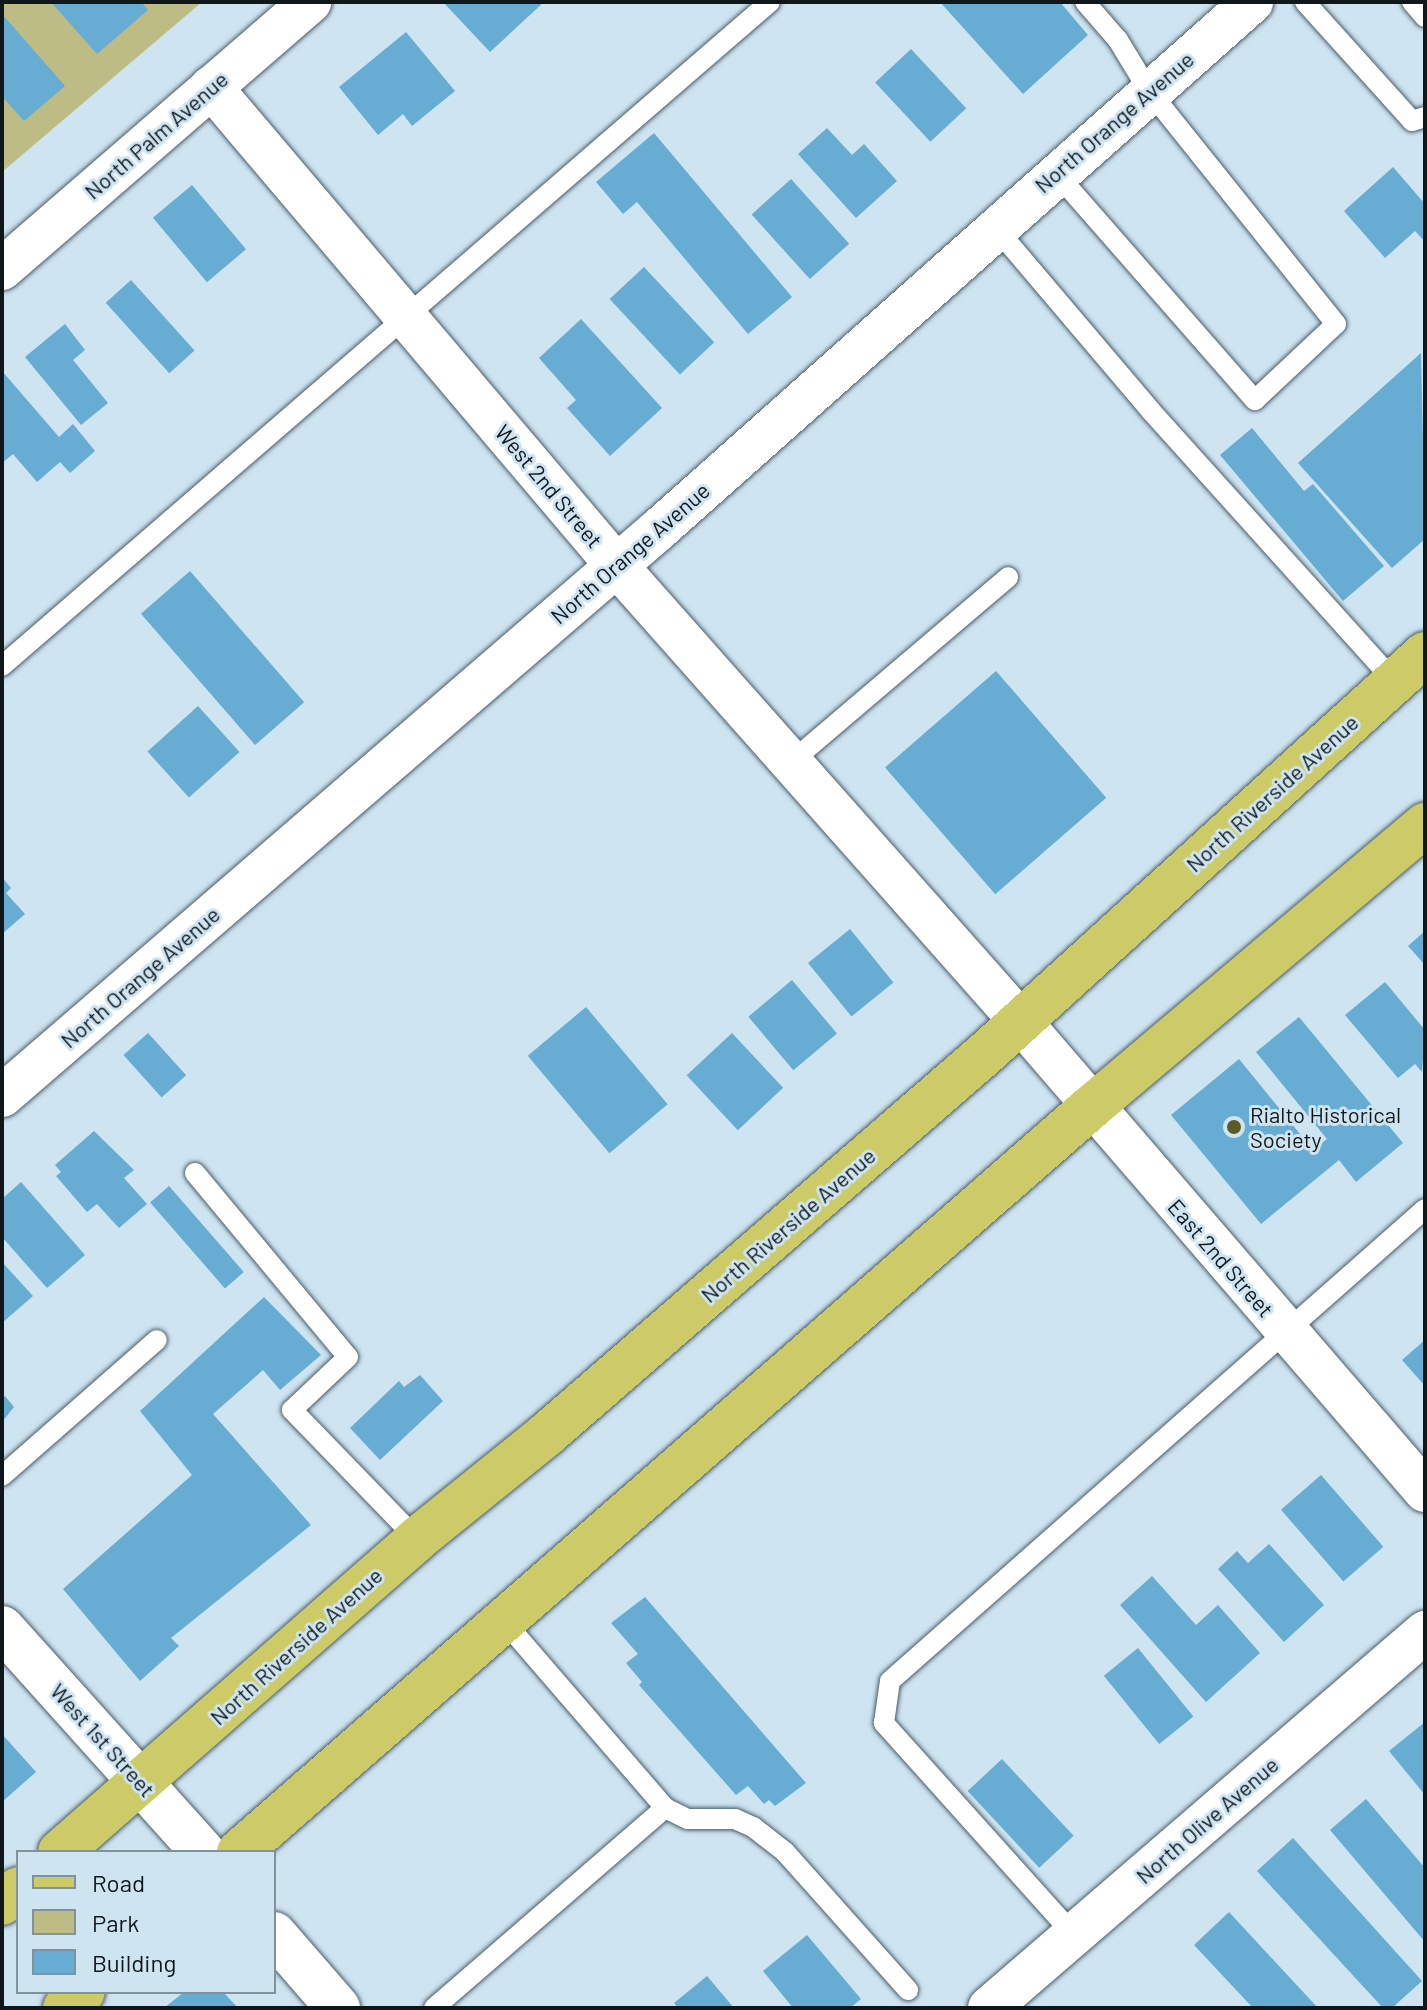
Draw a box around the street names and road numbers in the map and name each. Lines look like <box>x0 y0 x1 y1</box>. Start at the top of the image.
street label: North Orange Avenue <box>1029 46 1199 198</box>
street label: North Palm Avenue <box>79 66 233 204</box>
street label: West 2nd Street <box>490 419 608 553</box>
street label: North Orange Avenue <box>545 477 715 629</box>
street label: North Riverside Avenue <box>1180 709 1364 877</box>
street label: North Orange Avenue <box>55 901 225 1053</box>
street label: North Riverside Avenue <box>695 1142 881 1308</box>
street label: East 2nd Street <box>1163 1194 1279 1322</box>
street label: North Riverside Avenue <box>204 1562 388 1730</box>
street label: West 1st Street <box>45 1678 161 1802</box>
street label: North Olive Avenue <box>1130 1751 1284 1889</box>

